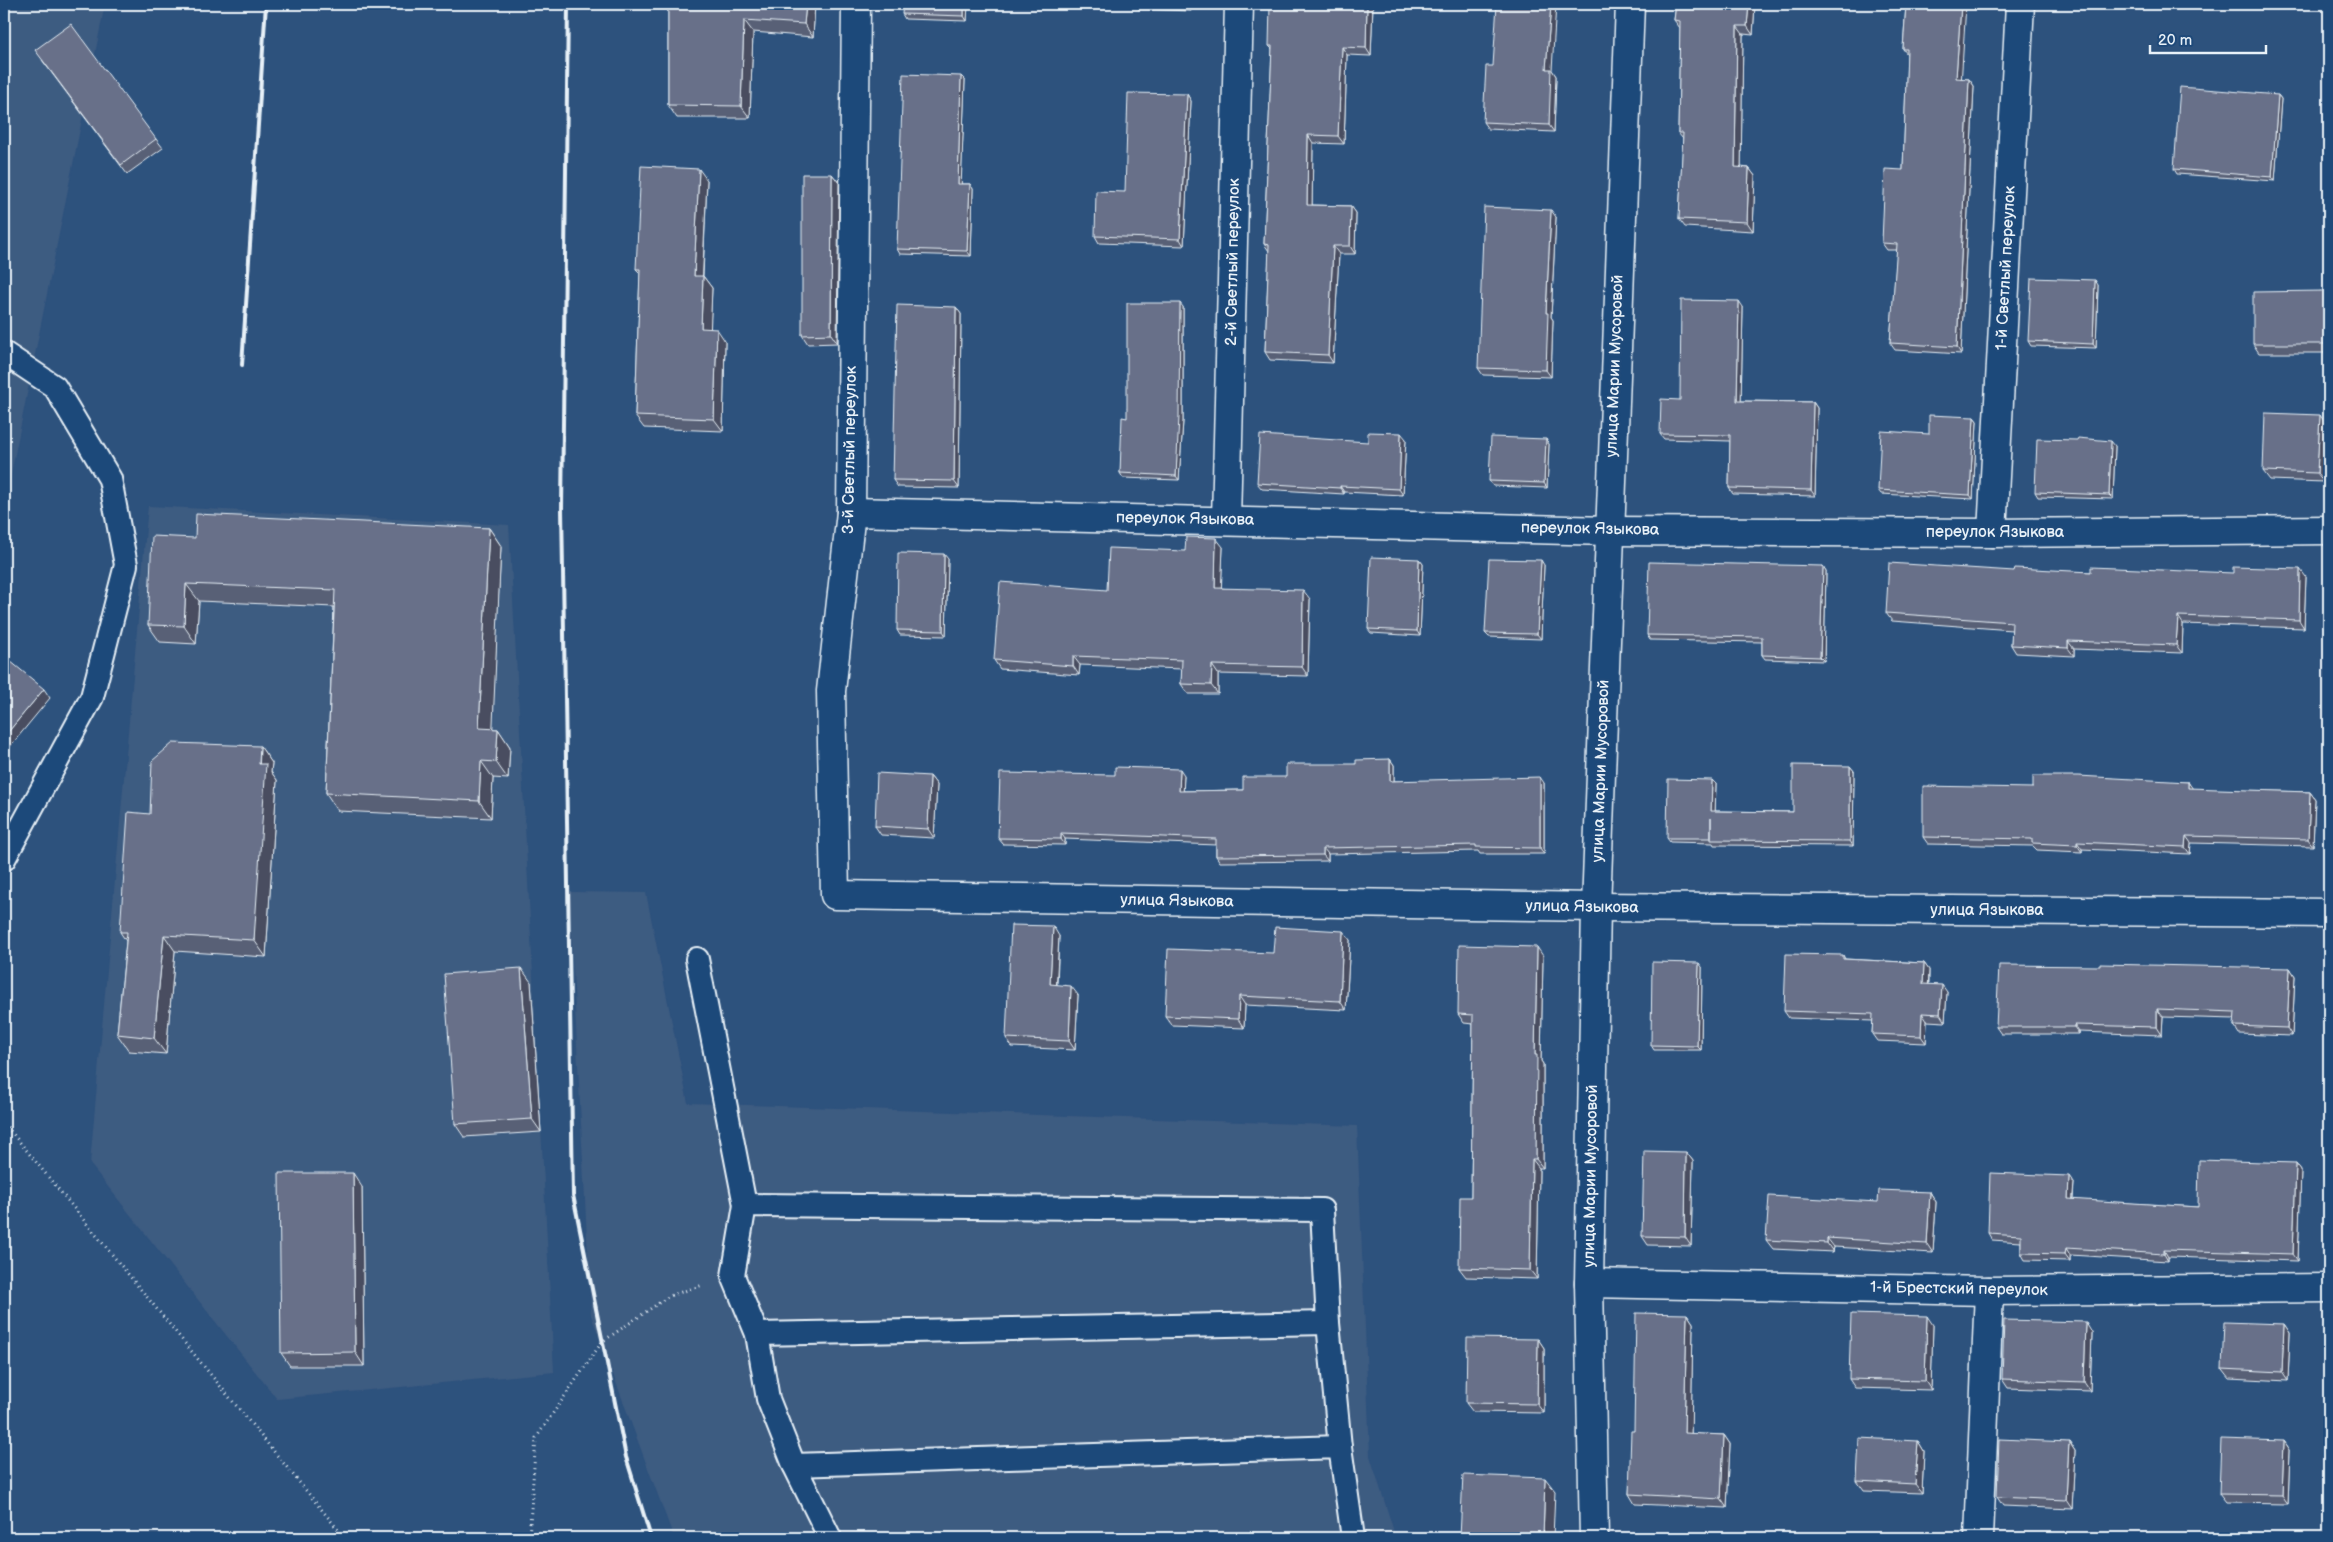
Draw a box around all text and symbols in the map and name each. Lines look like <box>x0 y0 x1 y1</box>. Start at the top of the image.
scale bar <box>2150 22 2267 54</box>
text: 20 m <box>2158 31 2192 50</box>
street label: 2-й Светлый переулок <box>1222 177 1244 346</box>
street label: 1-й Светлый переулок <box>1992 185 2020 351</box>
street label: улица Марии Мусоровой <box>1602 274 1628 458</box>
street label: 3-й Светлый переулок <box>839 365 861 534</box>
street label: переулок Языкова <box>1116 508 1255 530</box>
street label: переулок Языкова <box>1521 518 1660 540</box>
street label: переулок Языкова <box>1926 523 2065 542</box>
street label: улица Марии Мусоровой <box>1588 679 1614 863</box>
street label: улица Языкова <box>1120 891 1234 911</box>
street label: улица Языкова <box>1525 897 1639 917</box>
street label: улица Языкова <box>1930 901 2044 920</box>
street label: улица Марии Мусоровой <box>1580 1084 1602 1268</box>
street label: 1-й Брестский переулок <box>1870 1278 2048 1300</box>

